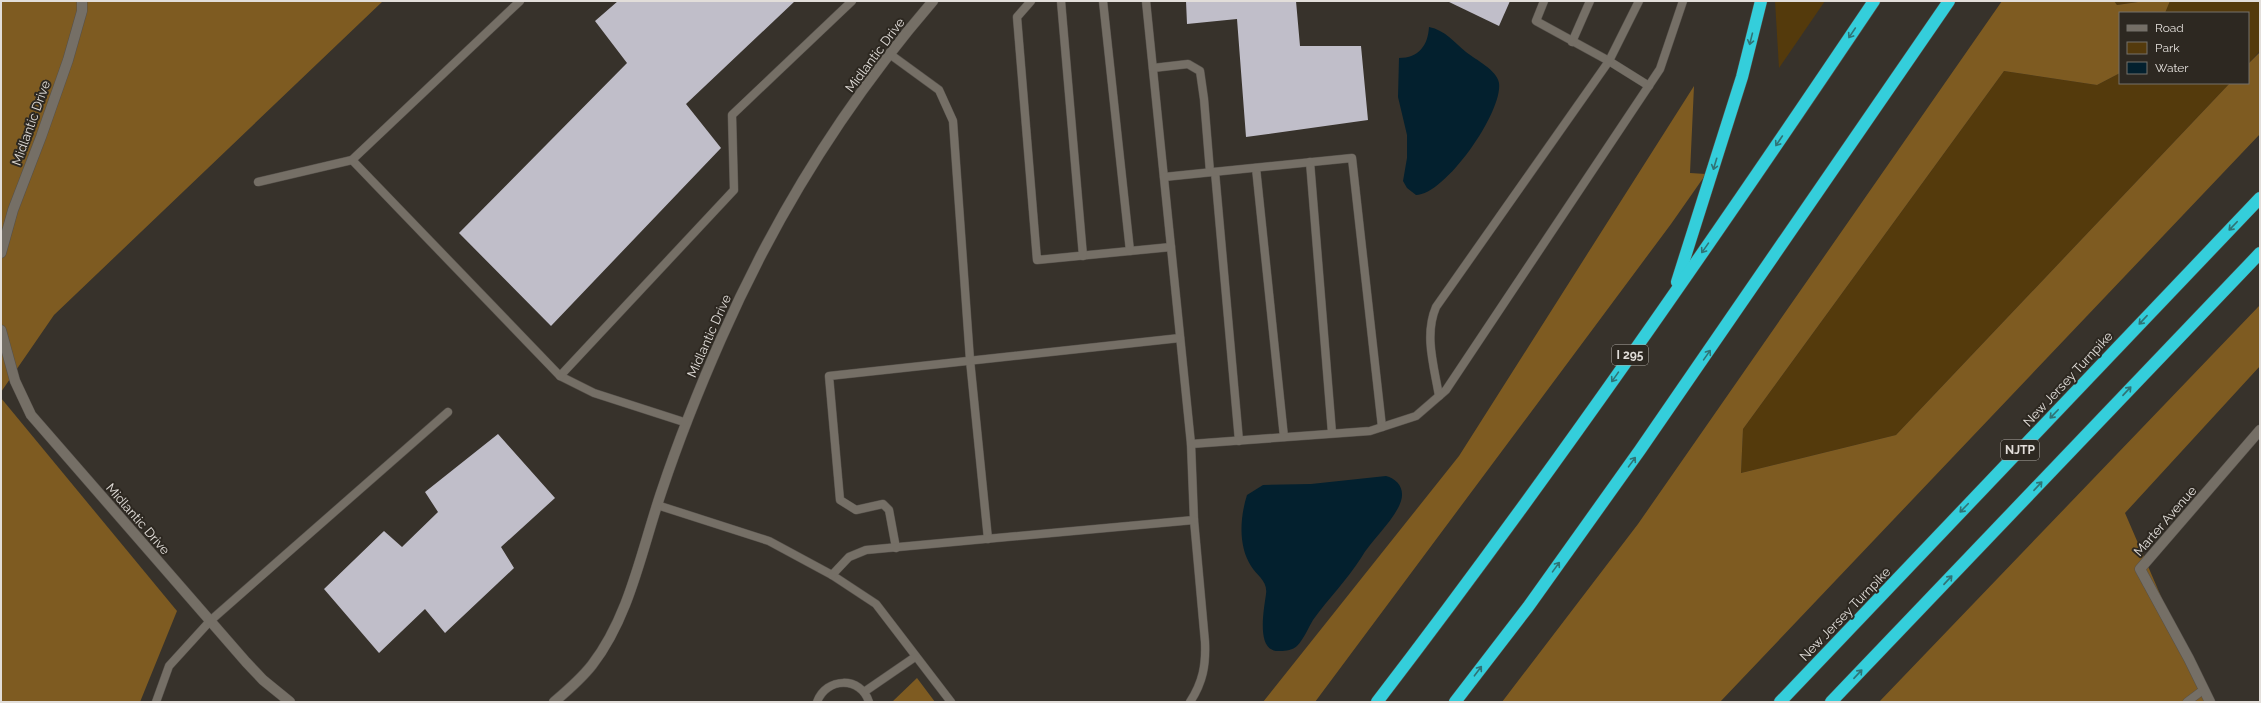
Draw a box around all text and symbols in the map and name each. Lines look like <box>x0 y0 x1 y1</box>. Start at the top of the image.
legend <box>2119 12 2249 84</box>
street label: Midlantic Drive <box>842 15 908 95</box>
text: Road <box>2155 21 2184 35</box>
one-way arrow <box>1848 28 1856 39</box>
one-way arrow <box>1747 32 1755 45</box>
text: Park <box>2155 41 2180 55</box>
text: Water <box>2155 61 2189 75</box>
street label: Midlantic Drive <box>9 78 53 167</box>
one-way arrow <box>1775 135 1783 146</box>
one-way arrow <box>1710 157 1718 169</box>
one-way arrow <box>2228 221 2238 231</box>
one-way arrow <box>1701 242 1709 253</box>
street label: Midlantic Drive <box>684 292 734 380</box>
one-way arrow <box>2138 315 2148 325</box>
street label: New Jersey Turnpike <box>2020 328 2116 429</box>
road number: I 295 <box>1612 345 1648 365</box>
one-way arrow <box>1703 350 1711 361</box>
one-way arrow <box>1611 372 1619 383</box>
one-way arrow <box>2122 386 2132 396</box>
one-way arrow <box>2049 409 2059 419</box>
road number: NJTP <box>2001 440 2039 460</box>
one-way arrow <box>1628 456 1636 467</box>
street label: Midlantic Drive <box>103 480 173 558</box>
one-way arrow <box>2033 481 2043 491</box>
street label: Marter Avenue <box>2131 483 2200 559</box>
one-way arrow <box>1959 503 1969 513</box>
one-way arrow <box>1552 562 1560 573</box>
street label: New Jersey Turnpike <box>1797 564 1894 664</box>
one-way arrow <box>1943 575 1952 585</box>
one-way arrow <box>1474 665 1482 676</box>
one-way arrow <box>1853 669 1862 679</box>

